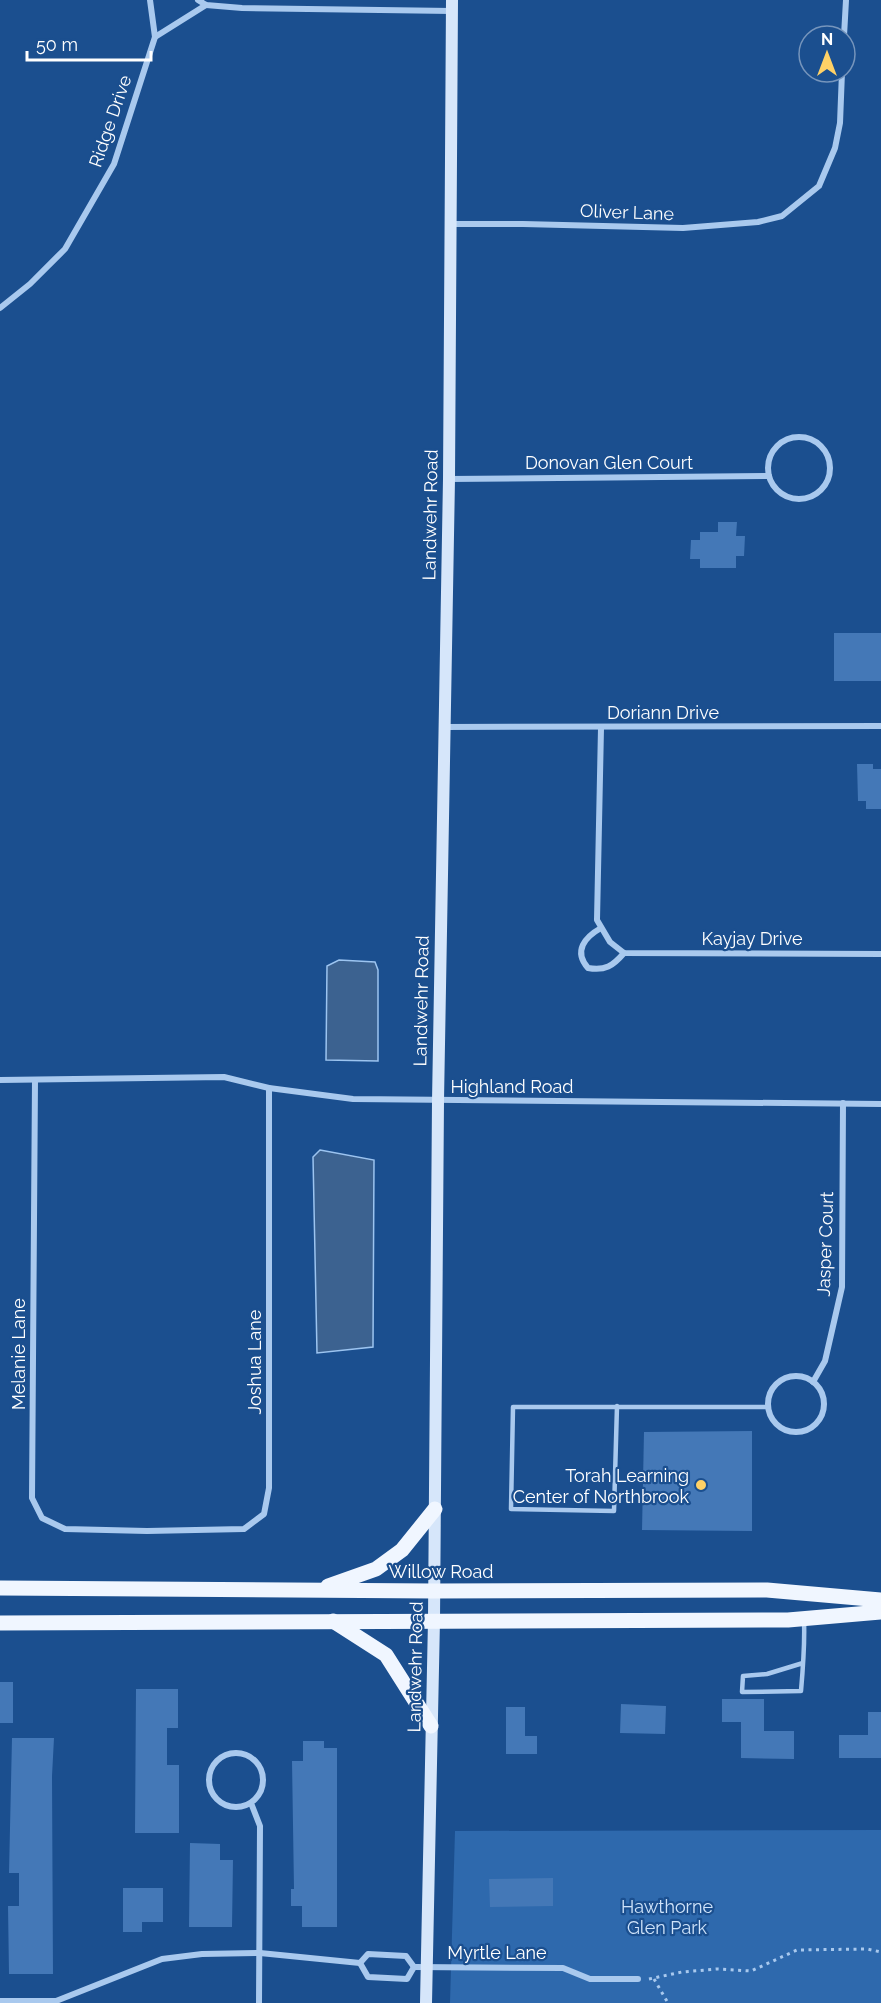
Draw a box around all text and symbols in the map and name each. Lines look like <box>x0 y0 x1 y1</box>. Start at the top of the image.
scale bar <box>27 24 152 62</box>
north arrow <box>797 24 857 84</box>
text: N <box>821 30 833 49</box>
text: 50 m <box>36 34 78 55</box>
street label: Ridge Drive <box>84 72 136 170</box>
street label: Oliver Lane <box>580 200 675 224</box>
street label: Landwehr Road <box>418 449 442 581</box>
street label: Donovan Glen Court <box>525 452 693 473</box>
street label: Doriann Drive <box>607 702 720 723</box>
street label: Kayjay Drive <box>701 928 803 949</box>
street label: Landwehr Road <box>409 935 433 1067</box>
street label: Highland Road <box>451 1076 574 1097</box>
street label: Jasper Court <box>813 1191 837 1297</box>
street label: Melanie Lane <box>8 1298 29 1410</box>
street label: Joshua Lane <box>244 1309 265 1414</box>
place label: Torah Learning Center of Northbrook <box>513 1465 689 1507</box>
marker: Torah Learning Center of Northbrook <box>694 1478 708 1492</box>
street label: Willow Road <box>389 1561 493 1582</box>
street label: Landwehr Road <box>403 1601 427 1733</box>
park label: Hawthorne Glen Park <box>621 1896 713 1938</box>
street label: Myrtle Lane <box>447 1942 547 1963</box>

